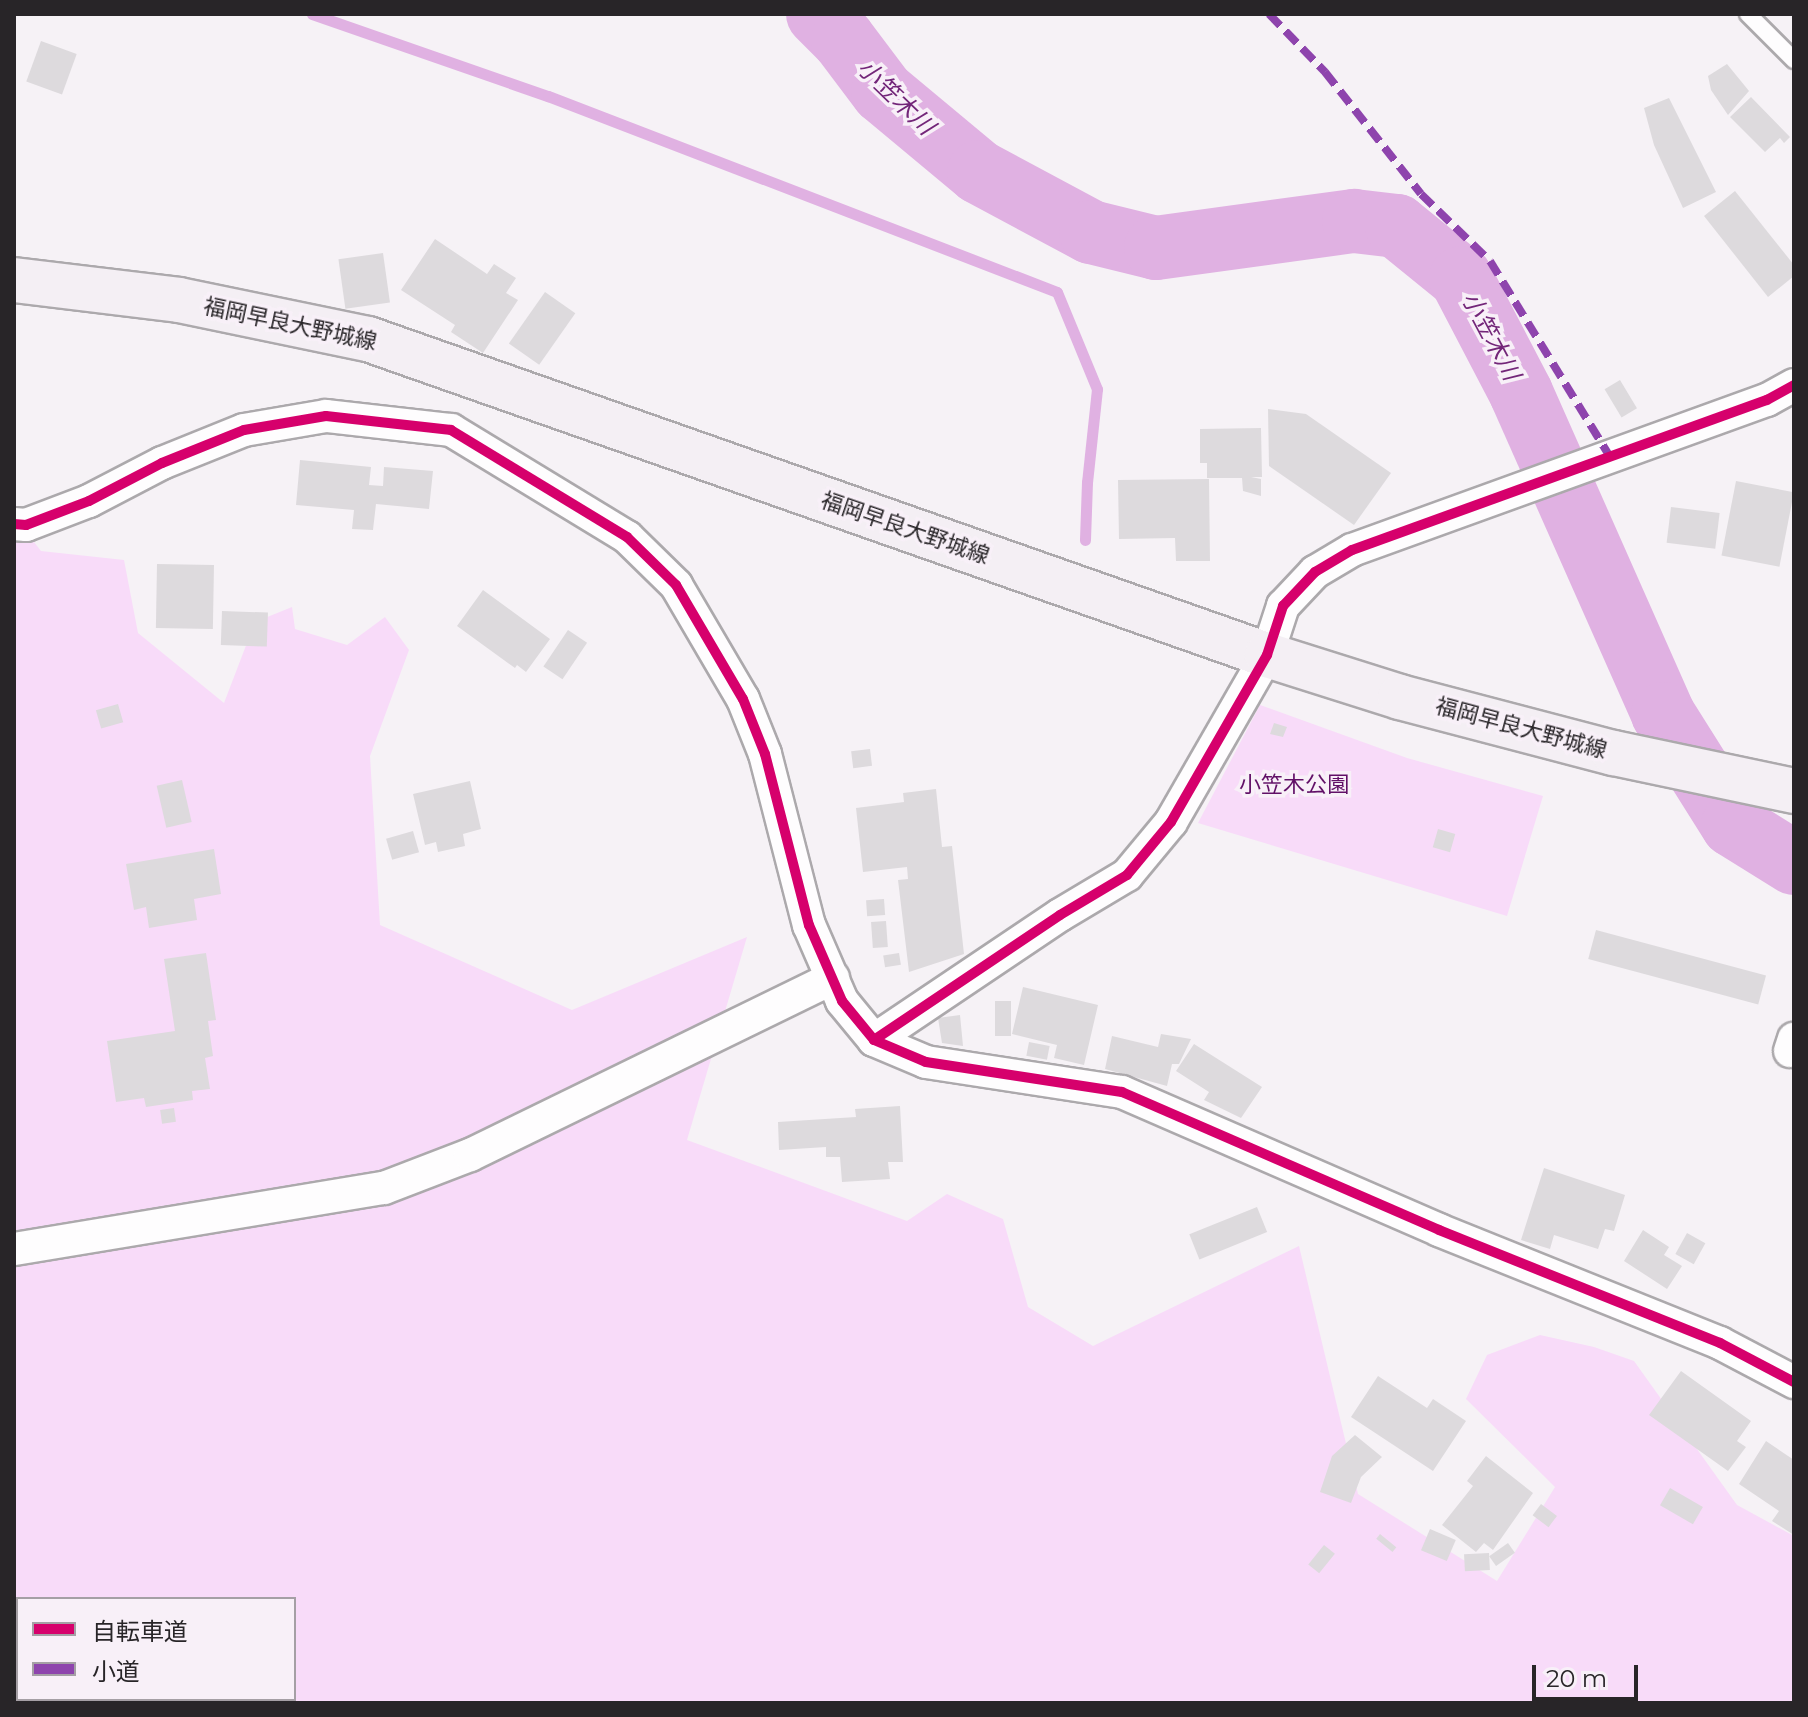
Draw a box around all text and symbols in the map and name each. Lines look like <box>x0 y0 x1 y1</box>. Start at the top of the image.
water label: 小笠木川 <box>851 53 941 141</box>
water label: 小笠木川 <box>1456 287 1526 385</box>
street label: 福岡早良大野城線 <box>201 293 379 355</box>
street label: 福岡早良大野城線 <box>817 487 993 569</box>
street label: 福岡早良大野城線 <box>1433 692 1609 764</box>
park label: 小笠木公園 <box>1239 772 1349 798</box>
legend <box>16 1597 296 1701</box>
text: 自転車道 <box>92 1617 188 1646</box>
scale bar <box>1536 1649 1642 1699</box>
text: 小道 <box>92 1657 140 1686</box>
text: 20 m <box>1546 1664 1607 1693</box>

